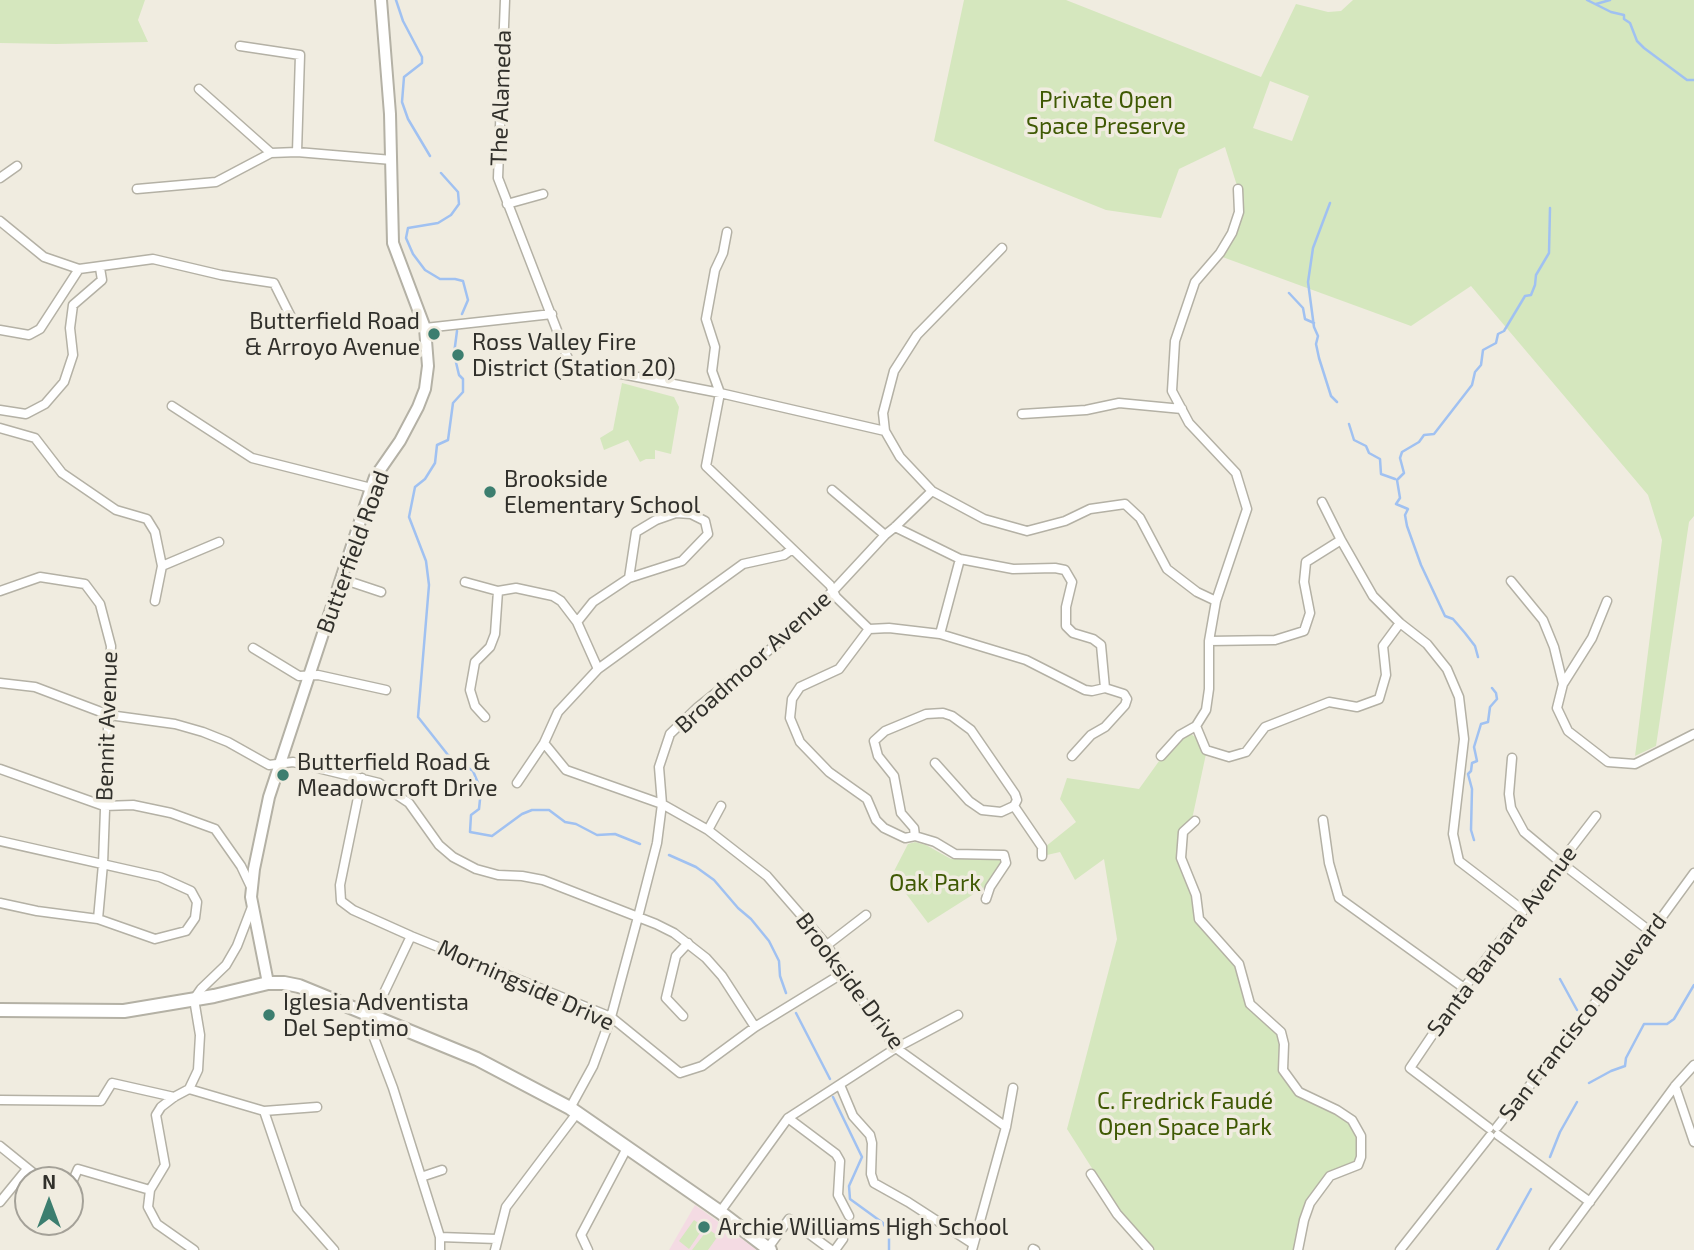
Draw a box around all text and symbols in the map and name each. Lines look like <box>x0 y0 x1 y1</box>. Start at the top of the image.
street label: The Alameda <box>485 29 517 167</box>
park label: Private Open Space Preserve <box>1026 86 1186 140</box>
place label: Butterfield Road & Arroyo Avenue <box>244 307 420 361</box>
marker: Butterfield Road & Arroyo Avenue <box>426 326 442 342</box>
place label: Ross Valley Fire District (Station 20) <box>472 328 676 382</box>
marker: Ross Valley Fire District (Station 20) <box>450 347 466 363</box>
place label: Brookside Elementary School <box>504 465 700 519</box>
street label: Butterfield Road <box>311 467 395 637</box>
marker: Brookside Elementary School <box>482 484 498 500</box>
street label: Broadmoor Avenue <box>670 585 836 739</box>
street label: Bennit Avenue <box>91 651 123 801</box>
place label: Butterfield Road & Meadowcroft Drive <box>297 748 498 802</box>
marker: Butterfield Road & Meadowcroft Drive <box>275 767 291 783</box>
street label: Santa Barbara Avenue <box>1421 840 1583 1042</box>
park label: Oak Park <box>889 869 981 897</box>
street label: Brookside Drive <box>790 907 910 1055</box>
street label: San Francisco Boulevard <box>1493 908 1673 1126</box>
street label: Morningside Drive <box>433 934 619 1036</box>
place label: Iglesia Adventista Del Septimo <box>283 988 469 1042</box>
marker: Iglesia Adventista Del Septimo <box>261 1007 277 1023</box>
park label: C. Fredrick Faudé Open Space Park <box>1097 1087 1273 1141</box>
north arrow <box>14 1166 84 1236</box>
text: N <box>42 1170 56 1193</box>
place label: Archie Williams High School <box>718 1213 1008 1241</box>
marker: Archie Williams High School <box>696 1219 712 1235</box>

